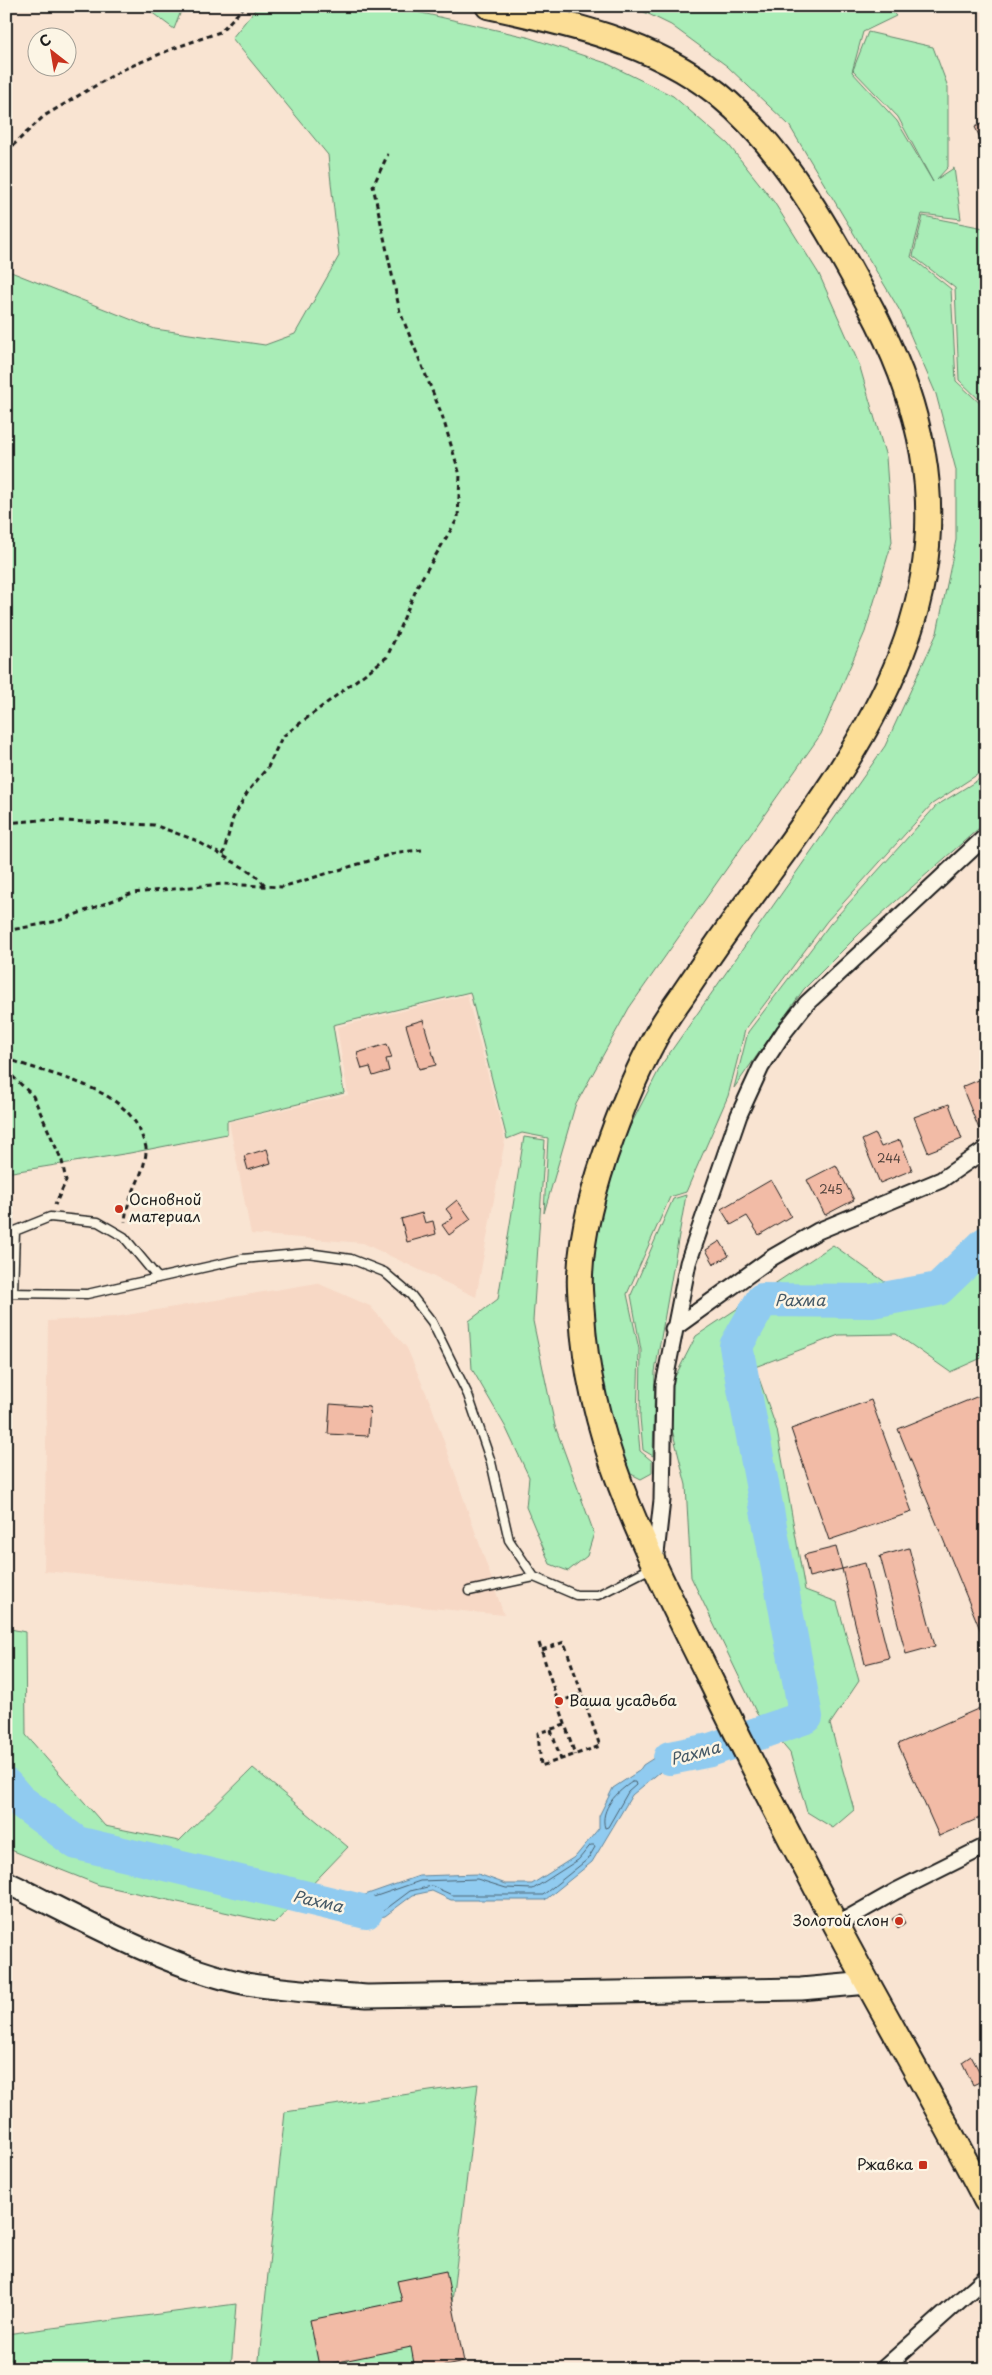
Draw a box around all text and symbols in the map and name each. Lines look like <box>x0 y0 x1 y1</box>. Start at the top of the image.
north arrow <box>28 28 78 78</box>
text: С <box>35 29 55 52</box>
house number: 244 <box>877 1149 901 1167</box>
house number: 245 <box>819 1180 843 1198</box>
place label: Основной материал <box>129 1187 201 1227</box>
marker: Основной материал <box>113 1203 125 1215</box>
water label: Рахма <box>775 1287 826 1311</box>
place label: Ваша усадьба <box>569 1688 677 1711</box>
marker: Ваша усадьба <box>553 1695 565 1707</box>
water label: Рахма <box>667 1734 723 1770</box>
water label: Рахма <box>291 1883 346 1918</box>
place label: Золотой слон <box>793 1908 889 1931</box>
marker: Золотой слон <box>893 1915 905 1927</box>
place label: Ржавка <box>857 2152 914 2175</box>
marker: Ржавка <box>917 2159 929 2171</box>

